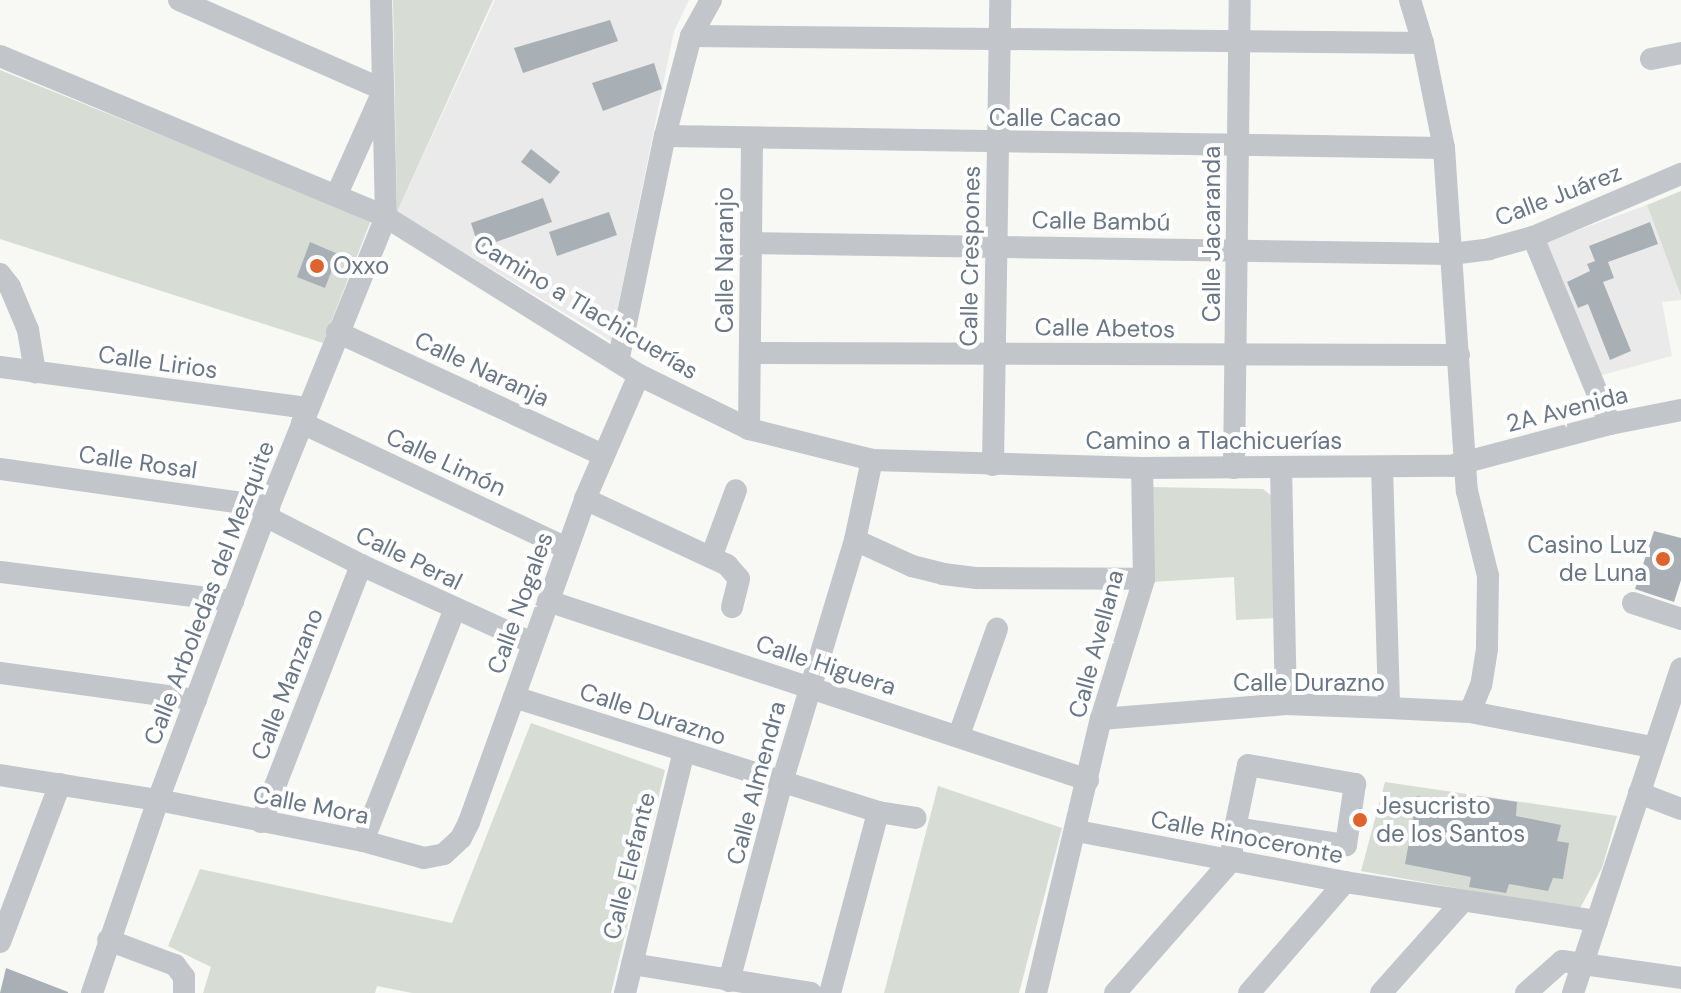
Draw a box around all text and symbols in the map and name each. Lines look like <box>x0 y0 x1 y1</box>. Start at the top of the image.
street label: Calle Cacao <box>989 104 1121 132</box>
street label: Calle Jacaranda <box>1198 146 1226 322</box>
street label: Calle Juárez <box>1491 158 1625 232</box>
street label: Calle Crespones <box>954 165 986 347</box>
street label: Calle Naranjo <box>711 187 739 333</box>
street label: Calle Bambú <box>1031 205 1171 237</box>
street label: Camino a Tlachicuerías <box>469 229 703 385</box>
place label: Oxxo <box>333 252 389 280</box>
marker: Oxxo <box>308 257 326 275</box>
street label: Calle Abetos <box>1034 312 1176 344</box>
street label: Calle Naranja <box>410 325 554 413</box>
street label: Calle Lirios <box>96 339 220 385</box>
street label: 2A Avenida <box>1503 380 1631 438</box>
street label: Calle Limón <box>382 422 510 502</box>
street label: Camino a Tlachicuerías <box>1086 427 1342 455</box>
street label: Calle Arboledas del Mezquite <box>138 437 280 749</box>
street label: Calle Rosal <box>77 439 199 485</box>
street label: Calle Peral <box>351 520 467 596</box>
street label: Calle Nogales <box>481 528 559 678</box>
place label: Casino Luz de Luna <box>1527 531 1647 587</box>
marker: Casino Luz de Luna <box>1654 550 1672 568</box>
street label: Calle Avellana <box>1062 567 1130 721</box>
street label: Calle Manzano <box>245 604 329 764</box>
street label: Calle Higuera <box>752 629 900 701</box>
street label: Calle Durazno <box>1233 669 1385 697</box>
street label: Calle Durazno <box>576 677 730 751</box>
street label: Calle Almendra <box>720 698 792 868</box>
street label: Calle Mora <box>251 780 371 830</box>
street label: Calle Elefante <box>597 789 661 943</box>
place label: Jesucristo de los Santos <box>1376 792 1525 848</box>
street label: Calle Rinoceronte <box>1148 804 1346 870</box>
marker: Jesucristo de los Santos <box>1351 811 1369 829</box>

